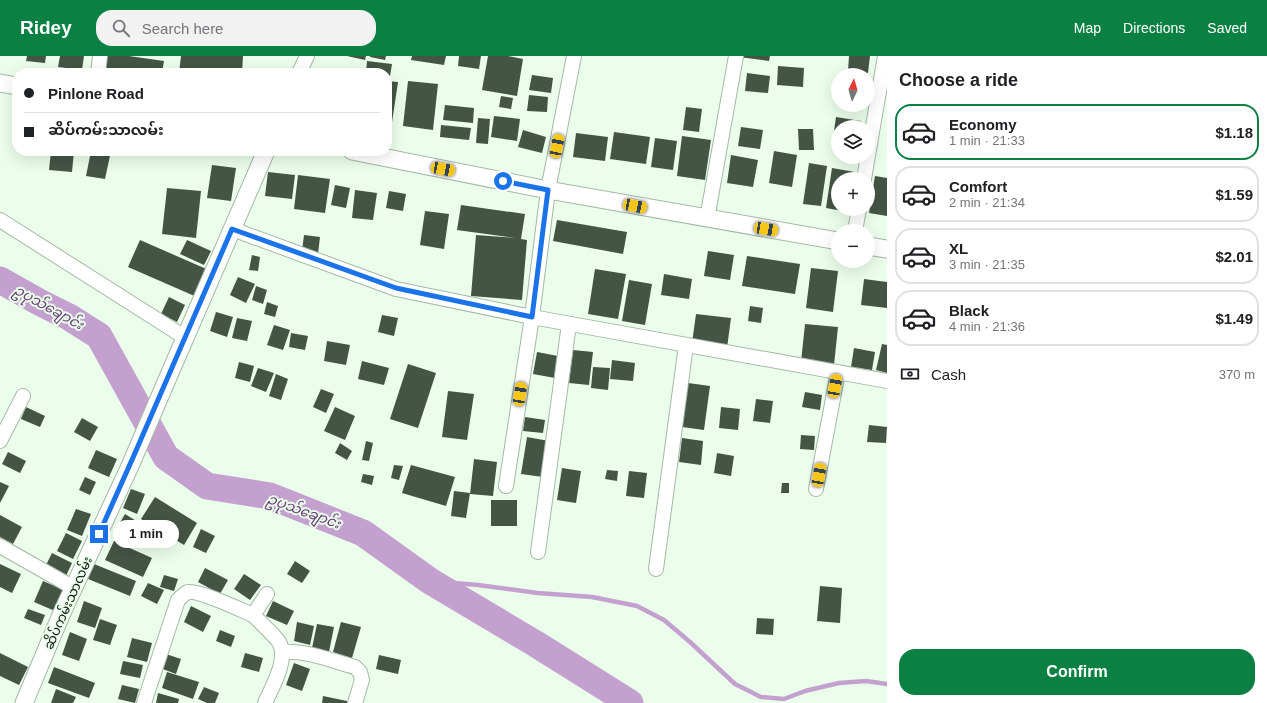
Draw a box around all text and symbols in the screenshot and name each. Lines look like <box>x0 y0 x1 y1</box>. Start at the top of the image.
search box <box>96 10 376 46</box>
text: Ridey <box>20 17 72 38</box>
icon: search <box>110 17 132 39</box>
text: Search here <box>142 20 223 37</box>
text: Map <box>1074 20 1101 36</box>
text: Directions <box>1123 20 1185 36</box>
text: Saved <box>1207 20 1247 36</box>
north arrow <box>831 68 875 112</box>
map controls <box>831 68 875 268</box>
text: Choose a ride <box>899 70 1018 90</box>
text: Pinlone Road <box>48 85 144 102</box>
icon: car <box>901 114 937 150</box>
text: Economy <box>949 116 1017 133</box>
button: layers <box>831 120 875 164</box>
text: ဆိပ်ကမ်းသာလမ်း <box>48 121 164 138</box>
text: $1.18 <box>1215 124 1253 141</box>
car <box>549 133 565 159</box>
text: 1 min · 21:33 <box>949 133 1025 148</box>
car <box>430 161 456 177</box>
route start <box>494 172 512 190</box>
button: + <box>831 172 875 216</box>
icon: car <box>901 176 937 212</box>
text: Comfort <box>949 178 1007 195</box>
text: $1.59 <box>1215 186 1253 203</box>
text: 2 min · 21:34 <box>949 195 1025 210</box>
car <box>622 198 648 214</box>
car <box>753 221 779 237</box>
button: − <box>831 224 875 268</box>
icon: car <box>901 238 937 274</box>
text: XL <box>949 240 968 257</box>
text: $2.01 <box>1215 248 1253 265</box>
text: 3 min · 21:35 <box>949 257 1025 272</box>
water label: ဥပုသ်ချောင်း <box>10 280 88 337</box>
icon: car <box>901 300 937 336</box>
text: Black <box>949 302 989 319</box>
text: $1.49 <box>1215 310 1253 327</box>
text: 4 min · 21:36 <box>949 319 1025 334</box>
icon: cash <box>899 363 921 385</box>
text: Cash <box>931 366 966 383</box>
text: 370 m <box>1219 367 1255 382</box>
car <box>827 373 843 399</box>
car <box>512 381 528 407</box>
car <box>811 462 827 488</box>
water label: ဥပုသ်ချောင်း <box>264 489 344 536</box>
callout: 1 min <box>113 520 179 548</box>
route end <box>90 525 108 543</box>
text: 1 min <box>129 526 163 541</box>
street label: ဆိပ်ကမ်းသာလမ်း <box>40 554 95 652</box>
button: Confirm <box>899 649 1255 695</box>

